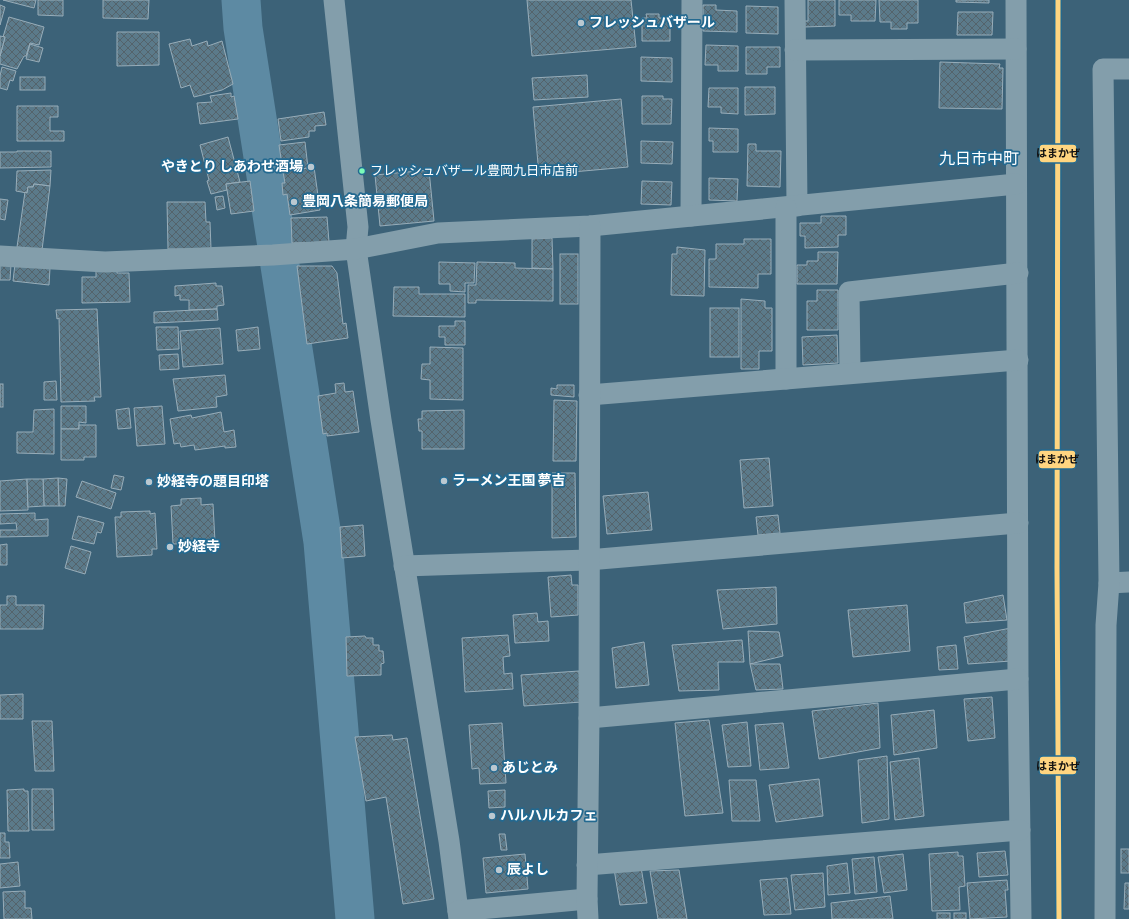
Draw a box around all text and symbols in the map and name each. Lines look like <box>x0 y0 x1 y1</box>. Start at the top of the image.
place label: フレッシュバザール <box>589 15 715 30</box>
marker: フレッシュバザール <box>576 18 586 28</box>
line badge: はまかぜ <box>1039 144 1077 163</box>
text: はまかぜ <box>1036 147 1080 159</box>
district label: 九日市中町 <box>939 151 1019 167</box>
place label: やきとり しあわせ酒場 <box>161 159 303 174</box>
marker: やきとり しあわせ酒場 <box>306 162 316 172</box>
place label: フレッシュバザール豊岡九日市店前 <box>370 163 578 178</box>
marker: フレッシュバザール豊岡九日市店前 <box>357 166 367 176</box>
place label: 豊岡八条簡易郵便局 <box>302 193 428 209</box>
marker: 豊岡八条簡易郵便局 <box>289 197 299 207</box>
line badge: はまかぜ <box>1038 450 1076 469</box>
text: はまかぜ <box>1035 453 1079 465</box>
place label: ラーメン王国 夢吉 <box>452 473 566 488</box>
place label: 妙経寺の題目印塔 <box>157 474 269 489</box>
marker: ラーメン王国 夢吉 <box>439 476 449 486</box>
marker: 妙経寺の題目印塔 <box>144 477 154 487</box>
place label: 妙経寺 <box>178 539 220 554</box>
marker: 妙経寺 <box>165 542 175 552</box>
line badge: はまかぜ <box>1039 756 1077 775</box>
place label: あじとみ <box>502 760 558 775</box>
text: はまかぜ <box>1036 760 1080 772</box>
marker: あじとみ <box>489 763 499 773</box>
place label: ハルハルカフェ <box>500 809 598 823</box>
marker: ハルハルカフェ <box>487 811 497 821</box>
place label: 辰よし <box>507 862 549 877</box>
marker: 辰よし <box>494 865 504 875</box>

